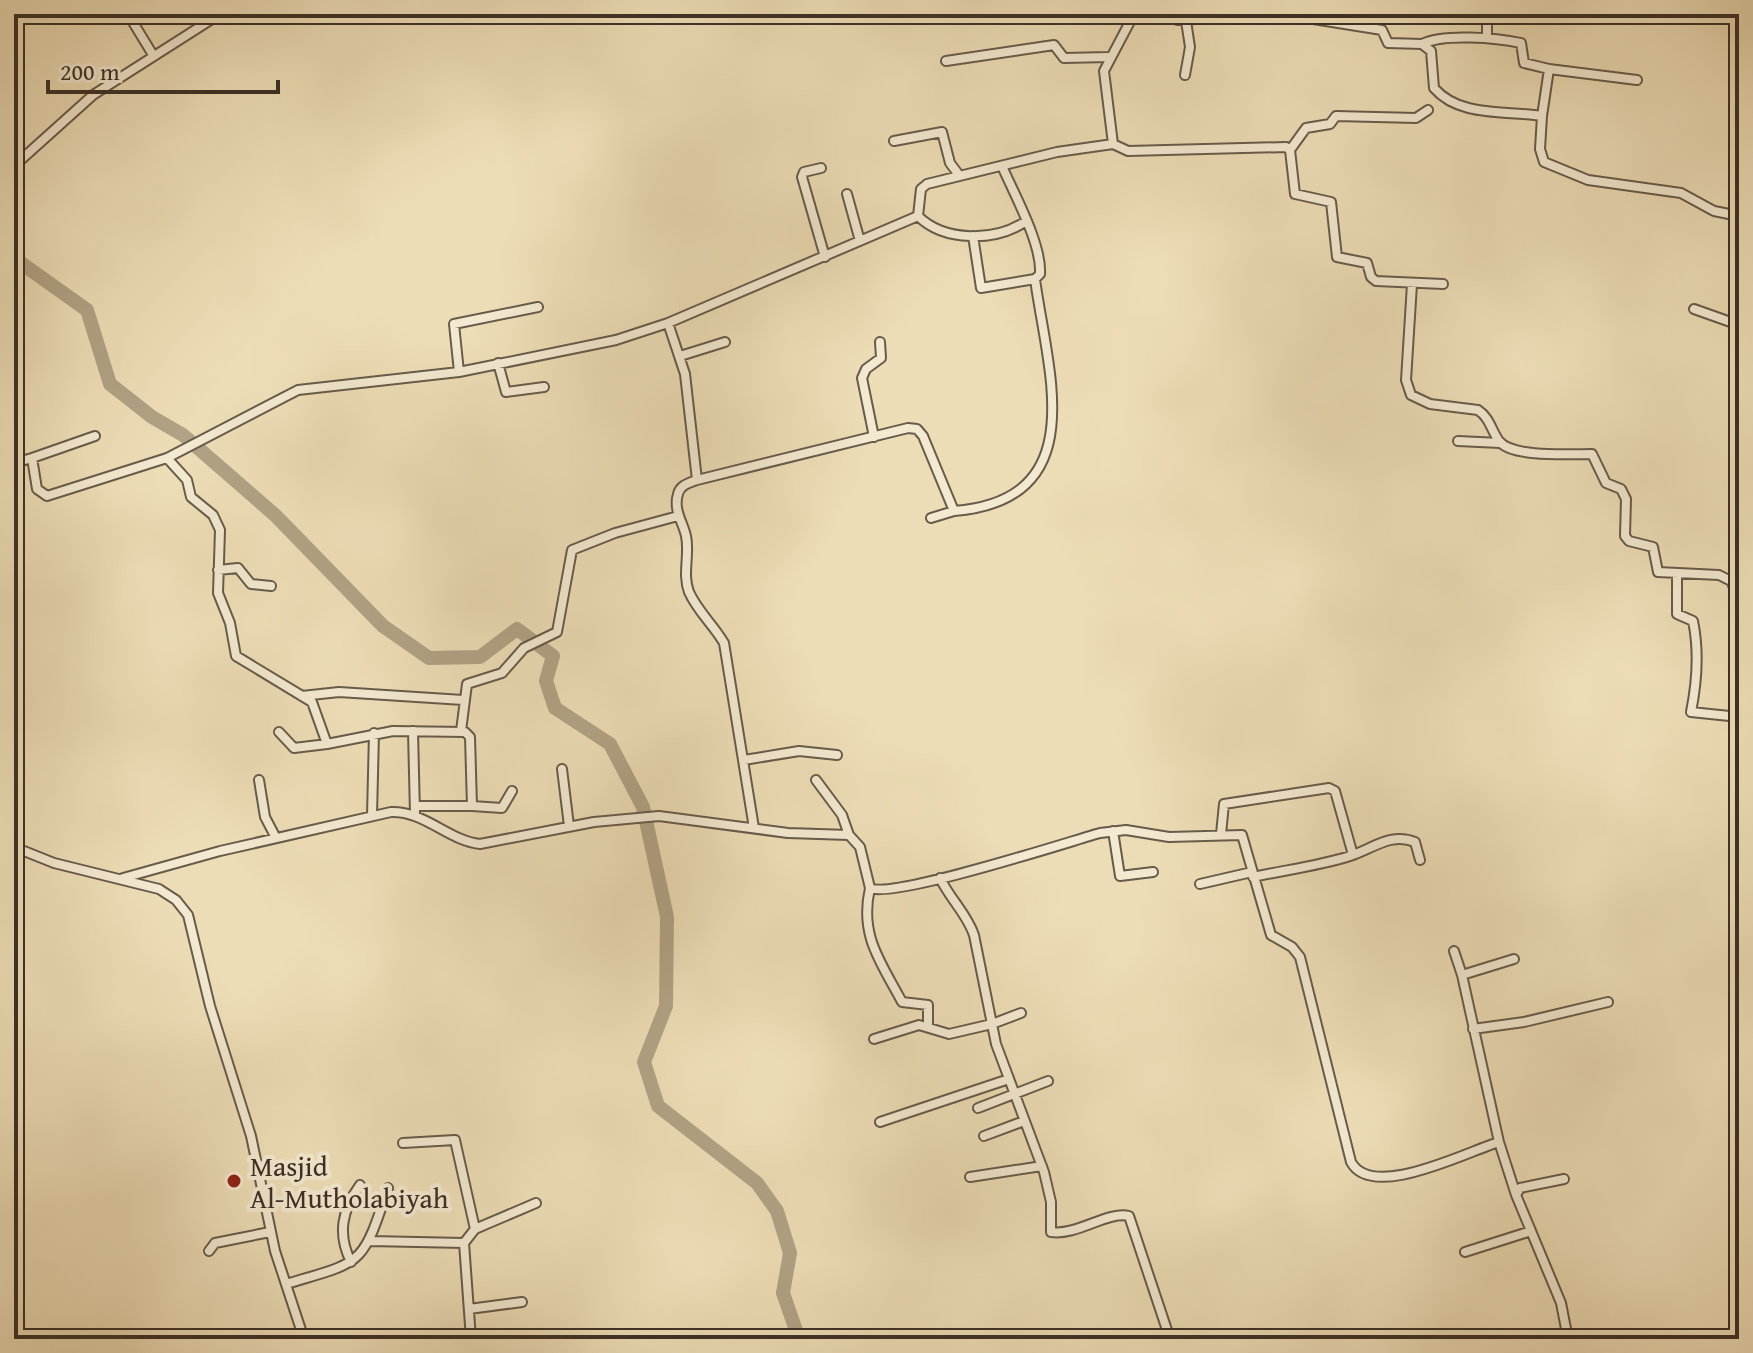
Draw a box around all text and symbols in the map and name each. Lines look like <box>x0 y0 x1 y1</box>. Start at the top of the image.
scale bar <box>48 44 278 94</box>
text: 200 m <box>60 54 120 89</box>
place label: Masjid Al-Mutholabiyah <box>250 1145 449 1218</box>
marker: Masjid Al-Mutholabiyah <box>225 1172 243 1190</box>

